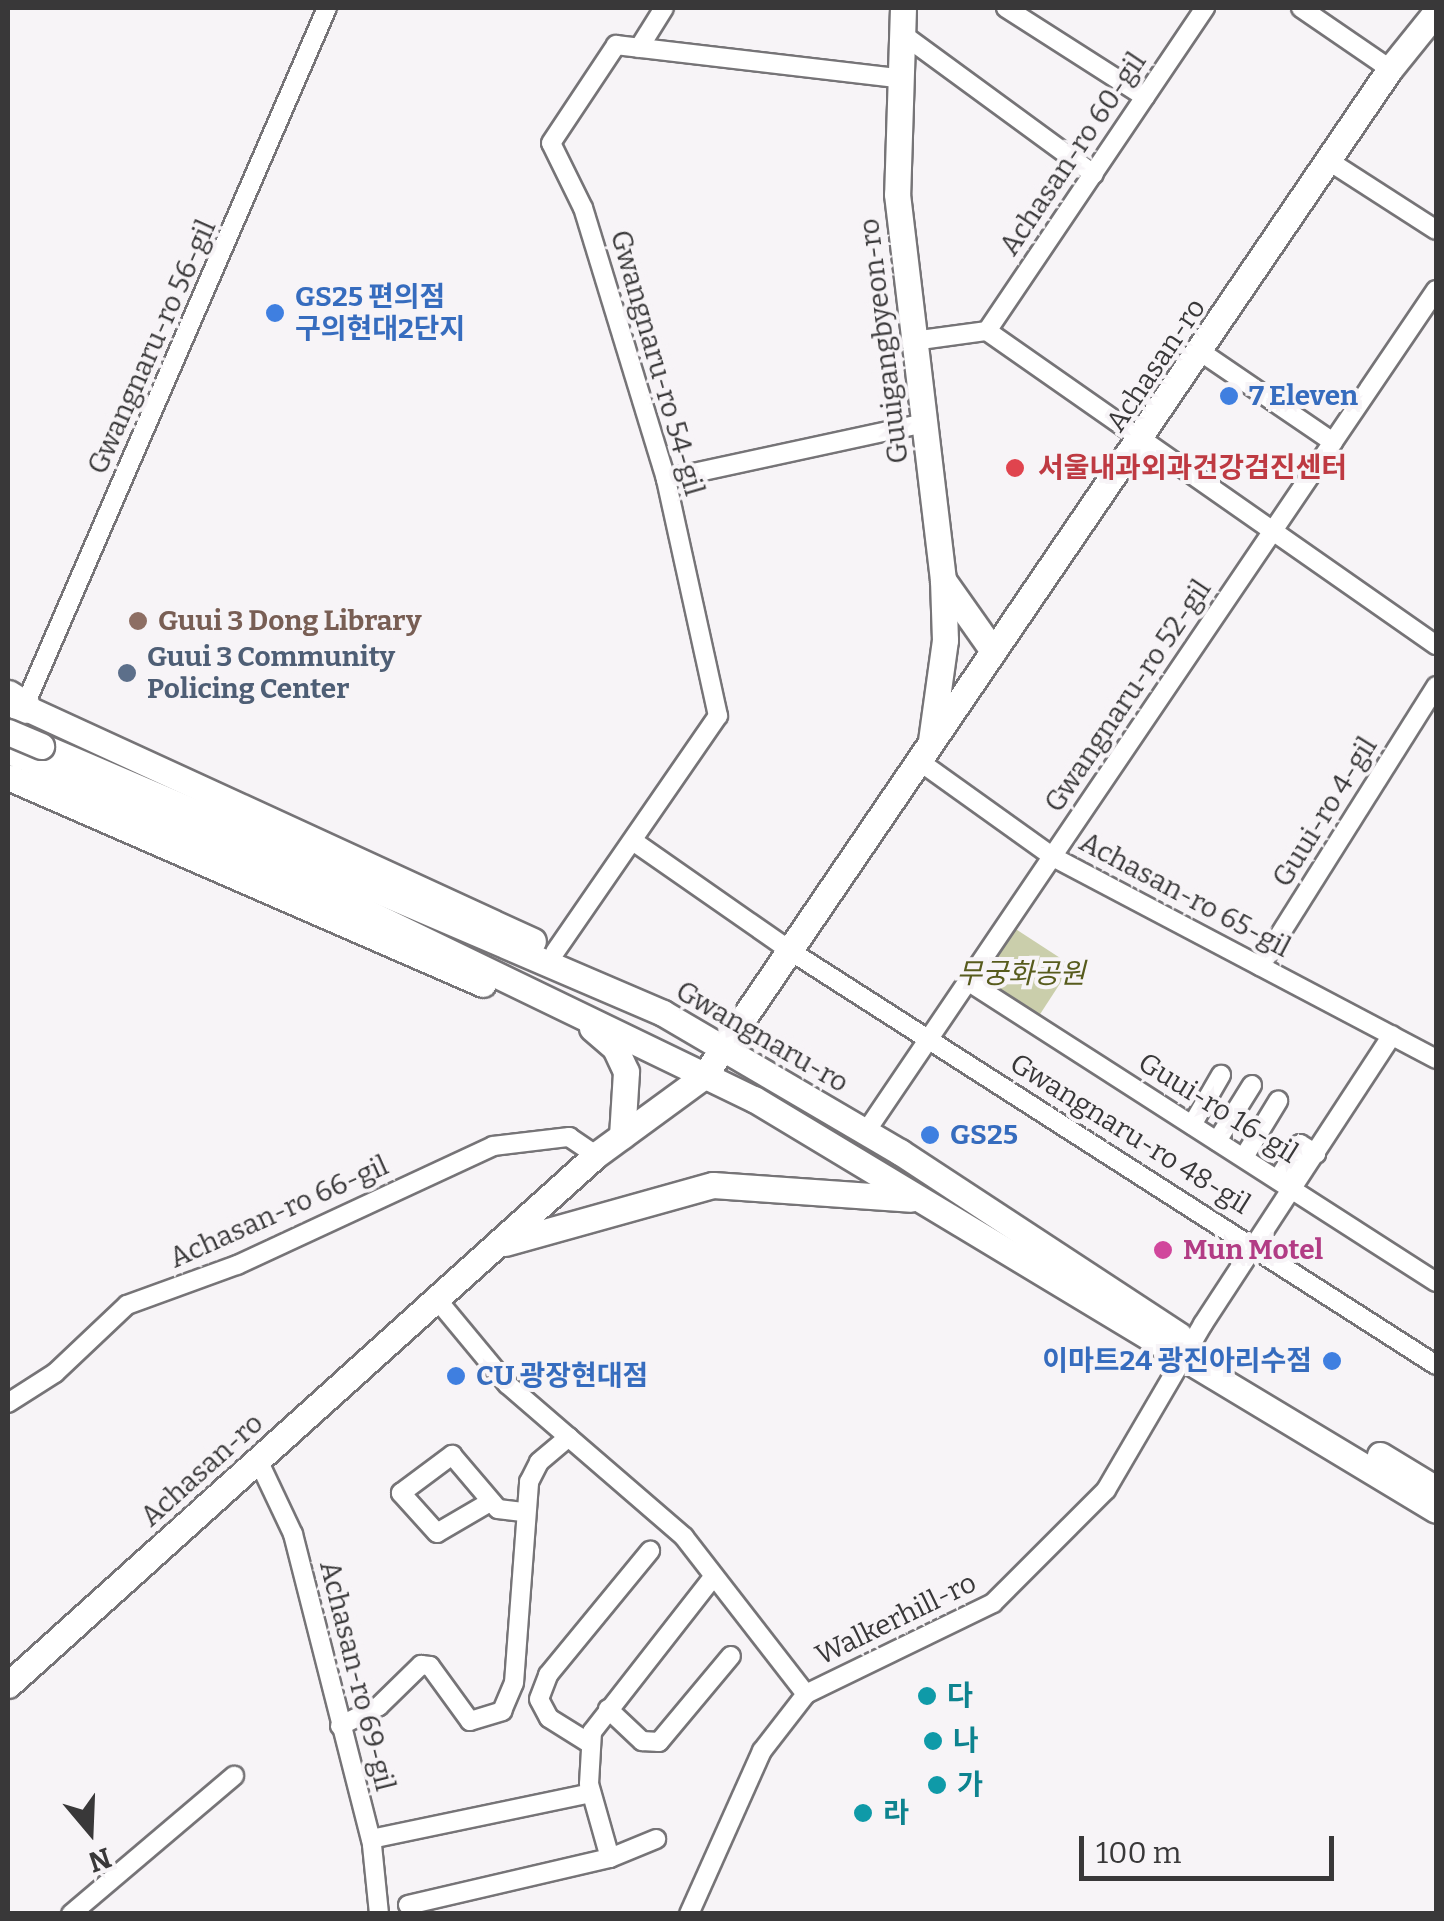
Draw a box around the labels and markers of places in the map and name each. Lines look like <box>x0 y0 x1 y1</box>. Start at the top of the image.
place label: GS25 편의점 구의현대2단지 <box>295 280 465 346</box>
marker: GS25 편의점 구의현대2단지 <box>264 302 286 324</box>
place label: 7 Eleven <box>1249 379 1358 413</box>
marker: 7 Eleven <box>1218 385 1240 407</box>
place label: 서울내과외과건강검진센터 <box>1038 451 1347 485</box>
marker: 서울내과외과건강검진센터 <box>1002 455 1028 481</box>
place label: Guui 3 Dong Library <box>158 604 422 638</box>
marker: Guui 3 Dong Library <box>127 610 149 632</box>
place label: Guui 3 Community Policing Center <box>147 640 395 706</box>
marker: Guui 3 Community Policing Center <box>116 662 138 684</box>
place label: GS25 <box>950 1118 1018 1152</box>
marker: GS25 <box>919 1124 941 1146</box>
place label: Mun Motel <box>1183 1233 1323 1267</box>
marker: Mun Motel <box>1152 1239 1174 1261</box>
place label: 이마트24 광진아리수점 <box>1042 1344 1312 1378</box>
marker: 이마트24 광진아리수점 <box>1321 1350 1343 1372</box>
place label: CU 광장현대점 <box>476 1359 648 1393</box>
marker: CU 광장현대점 <box>445 1365 467 1387</box>
place label: 다 <box>947 1679 973 1713</box>
marker: 다 <box>916 1685 938 1707</box>
place label: 나 <box>953 1724 979 1758</box>
marker: 나 <box>922 1730 944 1752</box>
place label: 가 <box>957 1768 983 1802</box>
marker: 가 <box>926 1774 948 1796</box>
place label: 라 <box>883 1796 909 1830</box>
marker: 라 <box>852 1802 874 1824</box>

